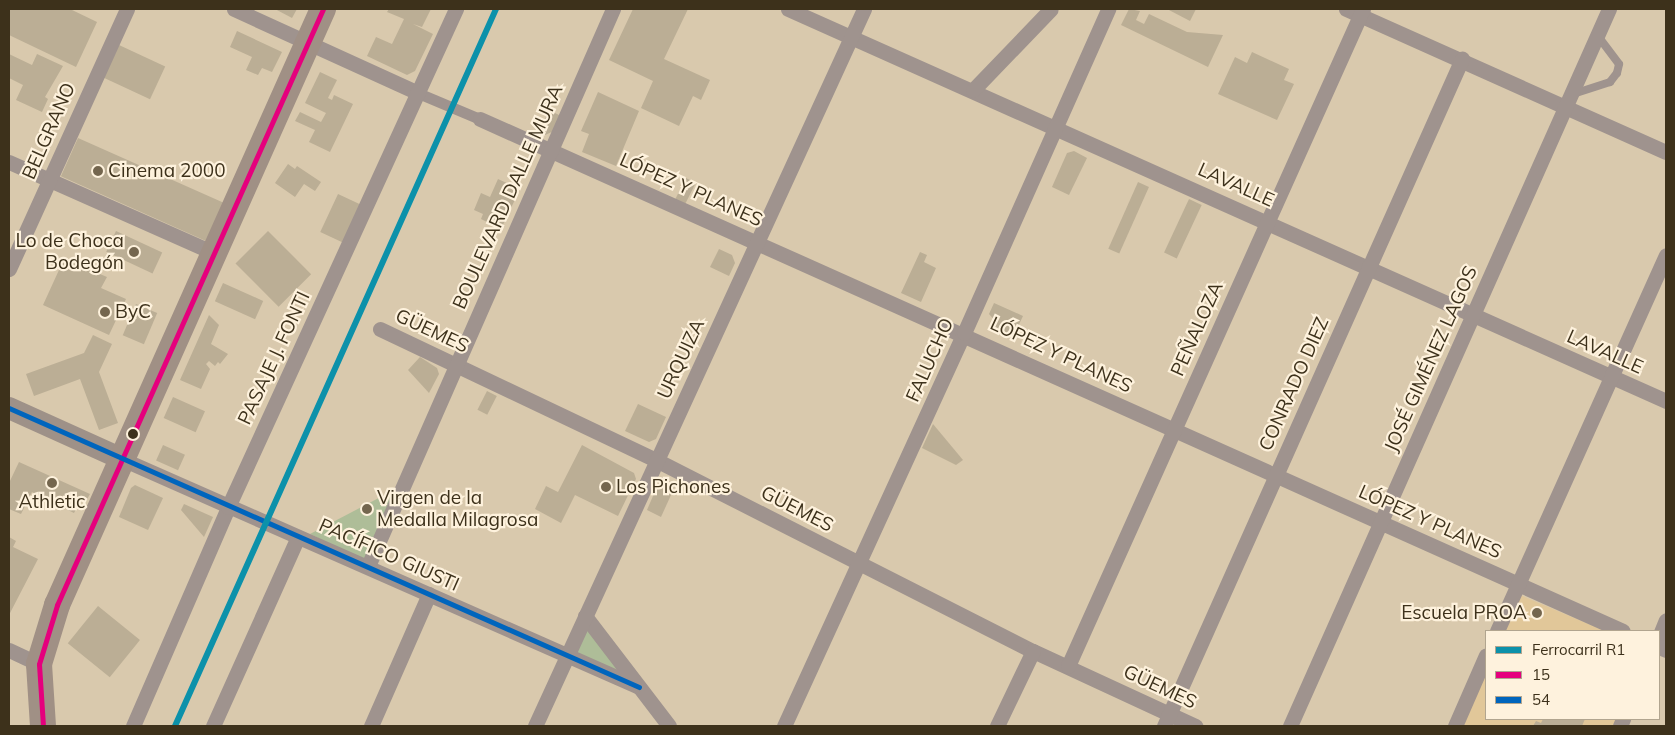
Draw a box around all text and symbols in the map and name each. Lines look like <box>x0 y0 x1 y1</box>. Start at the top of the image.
street label: BELGRANO <box>18 79 80 183</box>
street label: BOULEVARD DALLE MURA <box>448 81 568 313</box>
street label: LÓPEZ Y PLANES <box>616 148 766 232</box>
street label: LAVALLE <box>1194 158 1278 212</box>
place label: Cinema 2000 <box>108 160 226 182</box>
marker: Cinema 2000 <box>92 165 104 177</box>
place label: Lo de Choca Bodegón <box>16 230 124 274</box>
marker: Lo de Choca Bodegón <box>128 246 140 258</box>
street label: JOSÉ GIMÉNEZ LAGOS <box>1380 263 1482 455</box>
street label: PEÑALOZA <box>1166 278 1228 380</box>
street label: PASAJE J. FONTI <box>233 288 315 428</box>
place label: ByC <box>115 301 151 323</box>
street label: GÜEMES <box>392 304 472 358</box>
marker: ByC <box>99 306 111 318</box>
street label: LÓPEZ Y PLANES <box>986 312 1136 398</box>
street label: FALUCHO <box>901 314 959 406</box>
street label: CONRADO DIEZ <box>1254 314 1334 454</box>
street label: URQUIZA <box>653 315 709 403</box>
street label: LAVALLE <box>1563 325 1647 379</box>
unlabelled marker <box>128 429 138 439</box>
place label: Los Pichones <box>616 476 731 498</box>
marker: Athletic <box>46 477 58 489</box>
street label: LÓPEZ Y PLANES <box>1355 480 1505 564</box>
marker: Los Pichones <box>600 481 612 493</box>
street label: GÜEMES <box>757 481 837 537</box>
place label: Virgen de la Medalla Milagrosa <box>377 487 538 531</box>
place label: Athletic <box>19 491 85 513</box>
marker: Virgen de la Medalla Milagrosa <box>361 503 373 515</box>
street label: PACÍFICO GIUSTI <box>315 514 463 596</box>
place label: Escuela PROA <box>1401 602 1527 624</box>
marker: Escuela PROA <box>1531 607 1543 619</box>
legend <box>1485 630 1660 720</box>
text: Ferrocarril R1 <box>1532 640 1625 659</box>
street label: GÜEMES <box>1120 660 1200 714</box>
text: 15 <box>1532 665 1550 684</box>
text: 54 <box>1532 690 1550 709</box>

